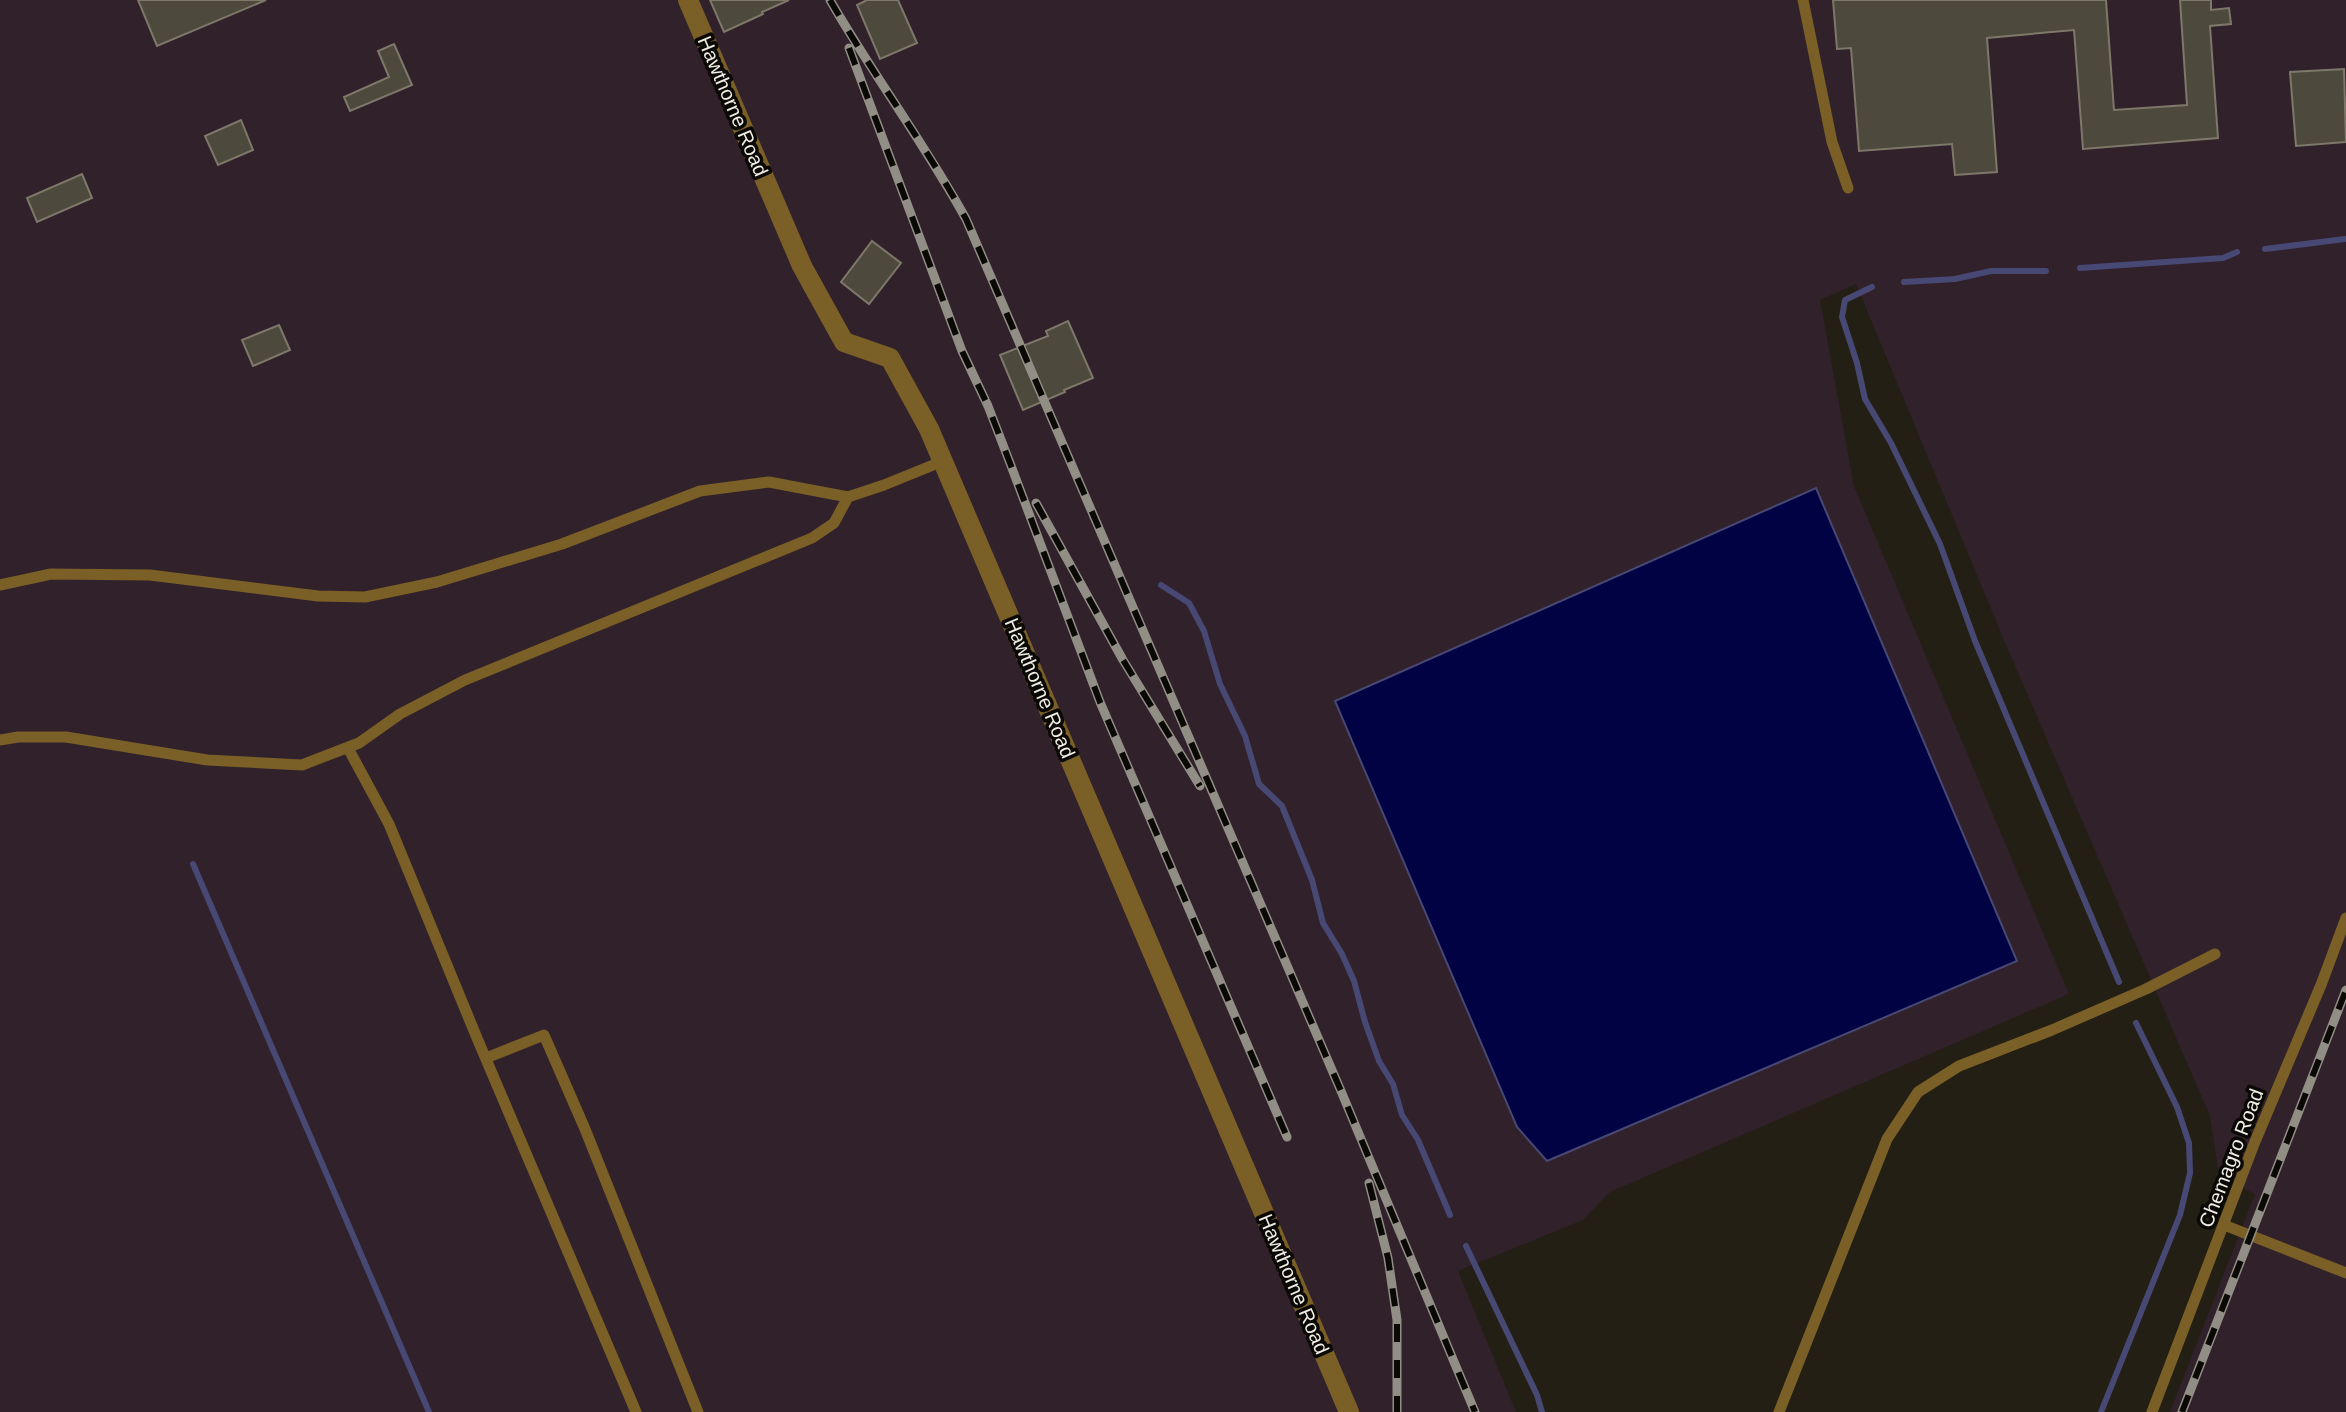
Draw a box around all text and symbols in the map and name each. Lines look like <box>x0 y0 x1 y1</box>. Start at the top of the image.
street label: Hawthorne Road <box>694 33 772 179</box>
street label: Hawthorne Road <box>1001 615 1079 761</box>
street label: Chemagro Road <box>2194 1086 2268 1230</box>
street label: Hawthorne Road <box>1255 1211 1333 1357</box>

